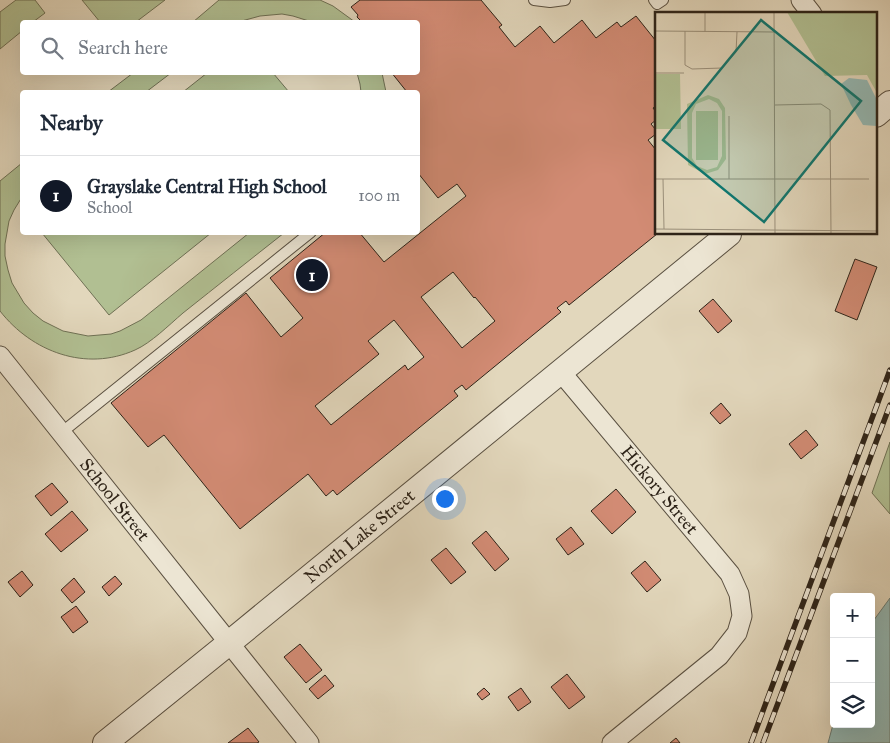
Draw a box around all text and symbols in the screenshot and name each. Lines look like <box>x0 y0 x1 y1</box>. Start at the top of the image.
inset map <box>655 12 878 235</box>
search box <box>20 20 420 75</box>
icon: search <box>38 34 66 62</box>
text: Search here <box>78 36 168 59</box>
text: Nearby <box>40 110 103 136</box>
text: Grayslake Central High School <box>87 175 327 198</box>
text: 1 <box>53 186 59 205</box>
text: 100 m <box>358 186 400 205</box>
text: School <box>87 198 132 217</box>
pin: 1 <box>296 256 328 294</box>
street label: Hickory Street <box>616 441 703 539</box>
street label: School Street <box>75 454 155 546</box>
street label: North Lake Street <box>300 484 420 588</box>
your location <box>432 486 458 512</box>
map controls <box>830 593 875 728</box>
button: + <box>830 593 875 638</box>
button: − <box>830 638 875 683</box>
button: layers <box>830 683 875 728</box>

